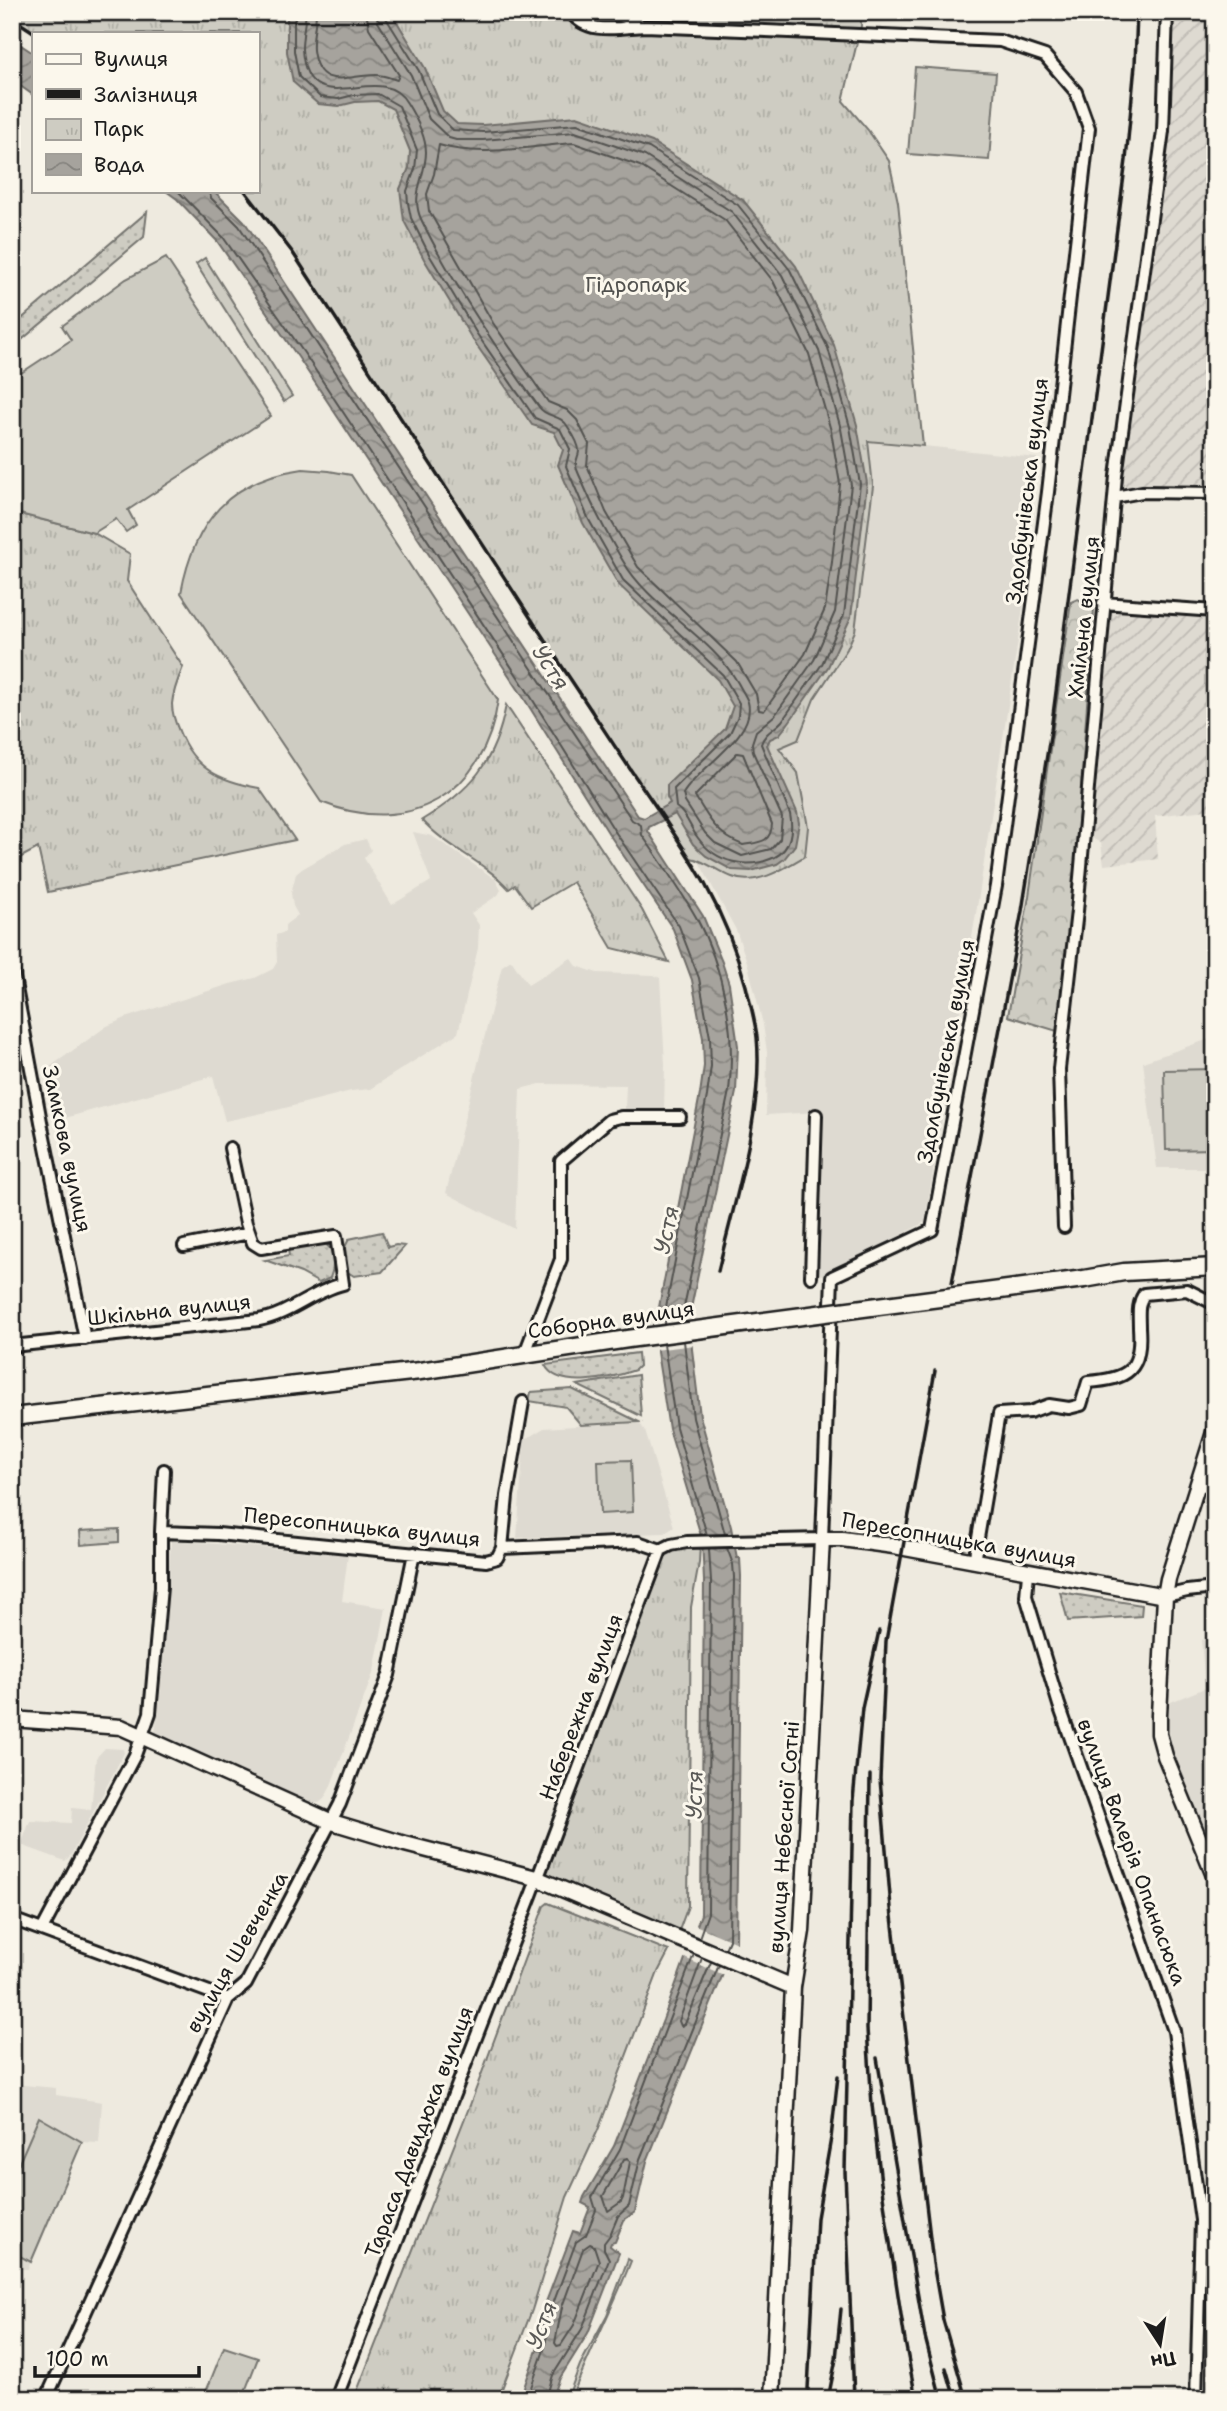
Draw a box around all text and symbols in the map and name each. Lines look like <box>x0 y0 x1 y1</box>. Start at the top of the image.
legend <box>32 32 259 192</box>
text: Вулиця <box>94 45 168 73</box>
text: Залізниця <box>94 81 198 109</box>
text: Парк <box>94 115 144 143</box>
text: Вода <box>94 151 144 179</box>
park label: Гідропарк <box>585 271 687 299</box>
street label: Здолбунівська вулиця <box>999 376 1055 606</box>
street label: Хмільна вулиця <box>1062 534 1106 700</box>
water label: Устя <box>525 638 577 696</box>
street label: Здолбунівська вулиця <box>911 937 981 1165</box>
street label: Замкова вулиця <box>36 1063 98 1235</box>
water label: Устя <box>646 1203 686 1257</box>
street label: Шкільна вулиця <box>86 1287 252 1333</box>
street label: Соборна вулиця <box>526 1294 696 1346</box>
street label: Пересопницька вулиця <box>242 1501 482 1553</box>
street label: Пересопницька вулиця <box>840 1506 1078 1574</box>
street label: Набережна вулиця <box>533 1610 629 1804</box>
street label: вулиця Валерія Опанасюка <box>1071 1715 1193 1989</box>
street label: вулиця Небесної Сотні <box>762 1720 806 1954</box>
water label: Устя <box>679 1770 709 1820</box>
street label: вулиця Шевченка <box>179 1866 295 2038</box>
street label: Тараса Давидюка вулиця <box>358 2002 480 2262</box>
water label: Устя <box>518 2297 564 2353</box>
north arrow <box>1126 2310 1196 2380</box>
scale bar <box>35 2334 200 2378</box>
text: 100 m <box>46 2345 109 2373</box>
text: Пн <box>1149 2345 1178 2375</box>

